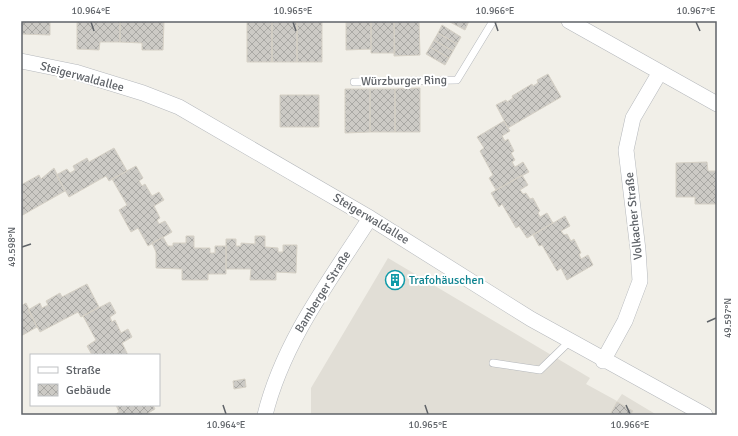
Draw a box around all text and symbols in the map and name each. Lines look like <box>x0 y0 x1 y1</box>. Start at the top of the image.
text: 10.964°E <box>72 5 111 17</box>
text: 10.965°E <box>274 5 313 17</box>
text: 10.966°E <box>476 5 515 17</box>
text: 10.967°E <box>677 5 716 17</box>
street label: Steigerwaldallee <box>38 59 126 95</box>
street label: Würzburger Ring <box>361 73 447 89</box>
street label: Volkacher Straße <box>622 171 646 261</box>
street label: Steigerwaldallee <box>330 190 412 248</box>
text: 49.598°N <box>6 227 18 267</box>
street label: Bamberger Straße <box>292 248 354 336</box>
building icon: Trafohäuschen <box>384 269 406 291</box>
place label: Trafohäuschen <box>409 273 484 288</box>
text: 49.597°N <box>722 298 734 338</box>
legend <box>30 354 160 406</box>
text: Straße <box>66 363 101 378</box>
text: Gebäude <box>66 383 111 398</box>
text: 10.964°E <box>207 419 246 431</box>
text: 10.965°E <box>409 419 448 431</box>
text: 10.966°E <box>611 419 650 431</box>

